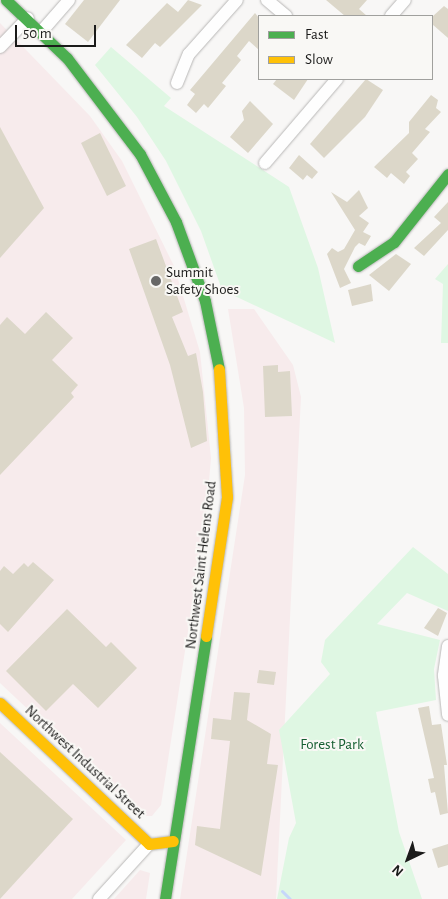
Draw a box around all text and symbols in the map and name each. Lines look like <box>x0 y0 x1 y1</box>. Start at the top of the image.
scale bar <box>18 15 99 47</box>
legend <box>258 15 433 80</box>
text: 50 m <box>23 26 52 41</box>
text: Fast <box>305 27 328 42</box>
text: Slow <box>305 52 333 67</box>
place label: Summit Safety Shoes <box>166 263 239 298</box>
marker: Summit Safety Shoes <box>150 275 162 287</box>
street label: Northwest Saint Helens Road <box>182 480 220 650</box>
street label: Northwest Industrial Street <box>21 701 149 823</box>
park label: Forest Park <box>300 736 364 754</box>
north arrow <box>383 834 433 884</box>
text: N <box>390 862 406 879</box>

